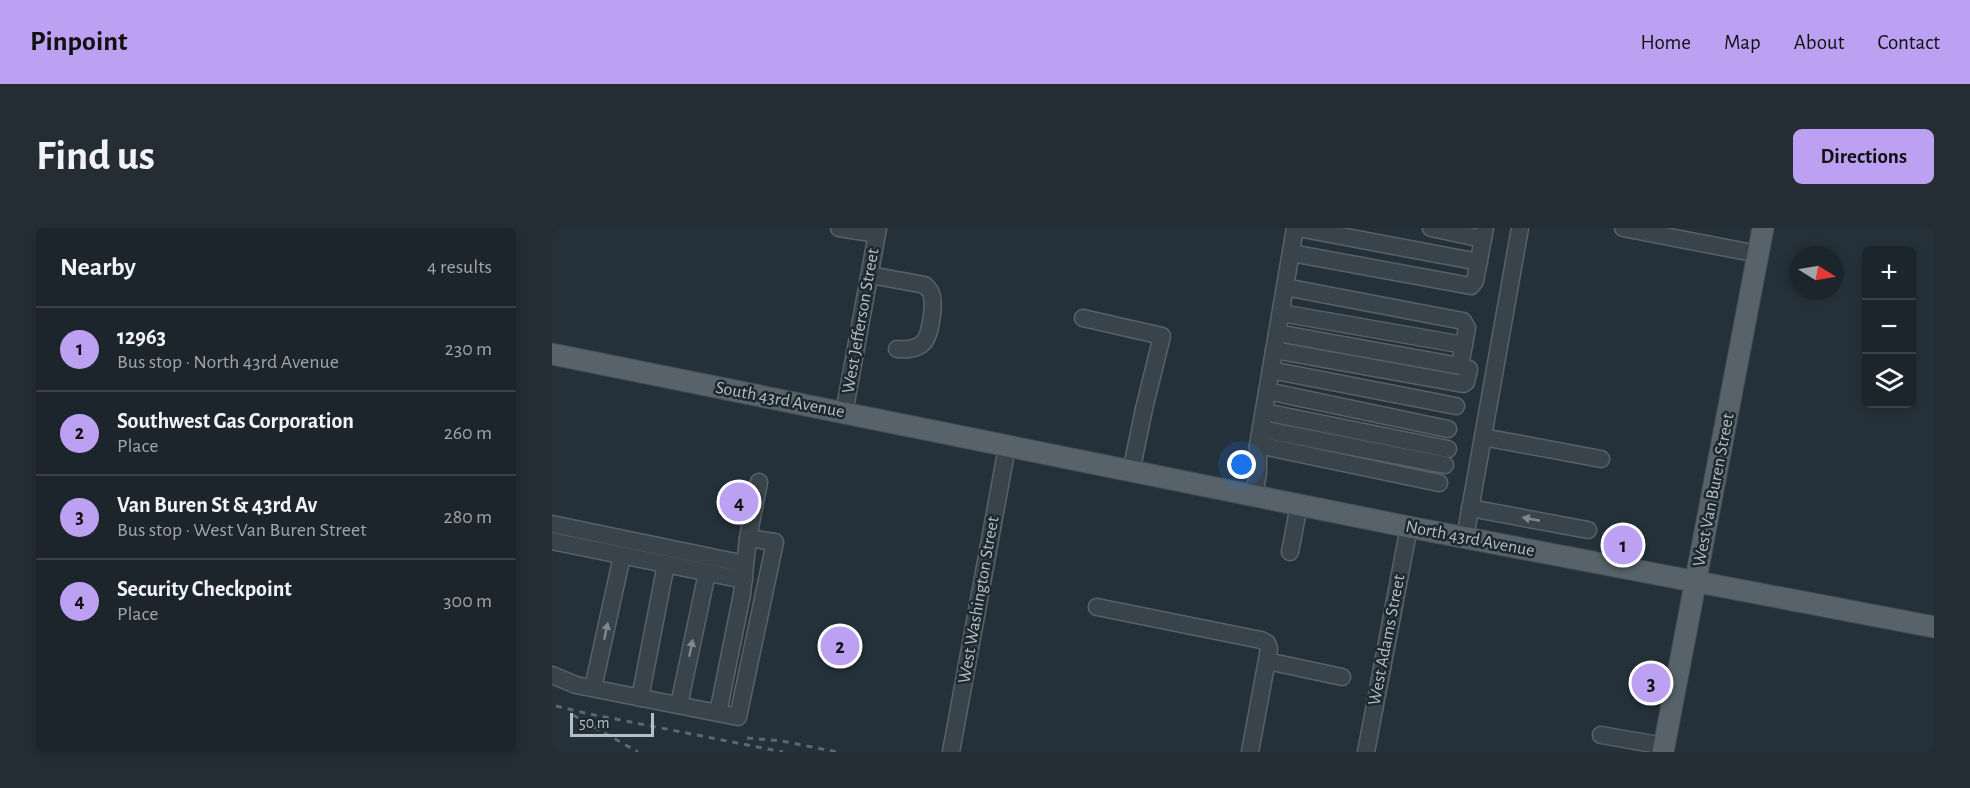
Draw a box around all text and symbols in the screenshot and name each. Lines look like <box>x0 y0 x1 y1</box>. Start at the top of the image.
text: Pinpoint <box>30 28 128 56</box>
text: Home <box>1640 32 1691 53</box>
text: Map <box>1724 32 1761 53</box>
text: About <box>1794 32 1844 53</box>
text: Contact <box>1877 32 1940 53</box>
button: Directions <box>1793 129 1934 184</box>
text: Find us <box>36 135 155 177</box>
north arrow <box>1790 246 1844 300</box>
map controls <box>1862 246 1916 408</box>
button: + <box>1862 246 1916 300</box>
street label: West Jefferson Street <box>839 247 883 395</box>
text: Nearby <box>60 254 136 280</box>
text: 4 results <box>427 257 492 277</box>
button: − <box>1862 300 1916 354</box>
text: 12963 <box>117 326 166 348</box>
text: 1 <box>76 339 83 359</box>
text: 230 m <box>445 339 492 359</box>
text: Bus stop · North 43rd Avenue <box>117 352 339 372</box>
button: layers <box>1862 354 1916 408</box>
street label: South 43rd Avenue <box>714 379 846 421</box>
text: Southwest Gas Corporation <box>117 410 354 432</box>
street label: West Van Buren Street <box>1690 412 1738 568</box>
text: 2 <box>75 423 84 443</box>
text: 260 m <box>444 423 492 443</box>
text: Place <box>117 436 158 456</box>
your location <box>1227 450 1256 479</box>
pin: 4 <box>720 480 759 524</box>
text: Van Buren St & 43rd Av <box>117 494 317 516</box>
text: 3 <box>75 507 84 527</box>
text: 280 m <box>444 507 492 527</box>
one-way arrow <box>1521 514 1540 523</box>
street label: West Washington Street <box>955 515 1003 685</box>
street label: North 43rd Avenue <box>1404 518 1536 560</box>
text: Bus stop · West Van Buren Street <box>117 520 367 540</box>
pin: 1 <box>1604 522 1642 568</box>
street label: West Adams Street <box>1365 573 1409 707</box>
text: Security Checkpoint <box>117 578 292 600</box>
text: 4 <box>74 591 85 611</box>
text: 300 m <box>443 591 492 611</box>
text: Place <box>117 604 158 624</box>
one-way arrow <box>601 622 611 640</box>
pin: 2 <box>820 624 860 668</box>
one-way arrow <box>687 638 696 657</box>
pin: 3 <box>1632 660 1670 706</box>
scale bar <box>570 710 654 738</box>
text: 50 m <box>579 715 610 731</box>

